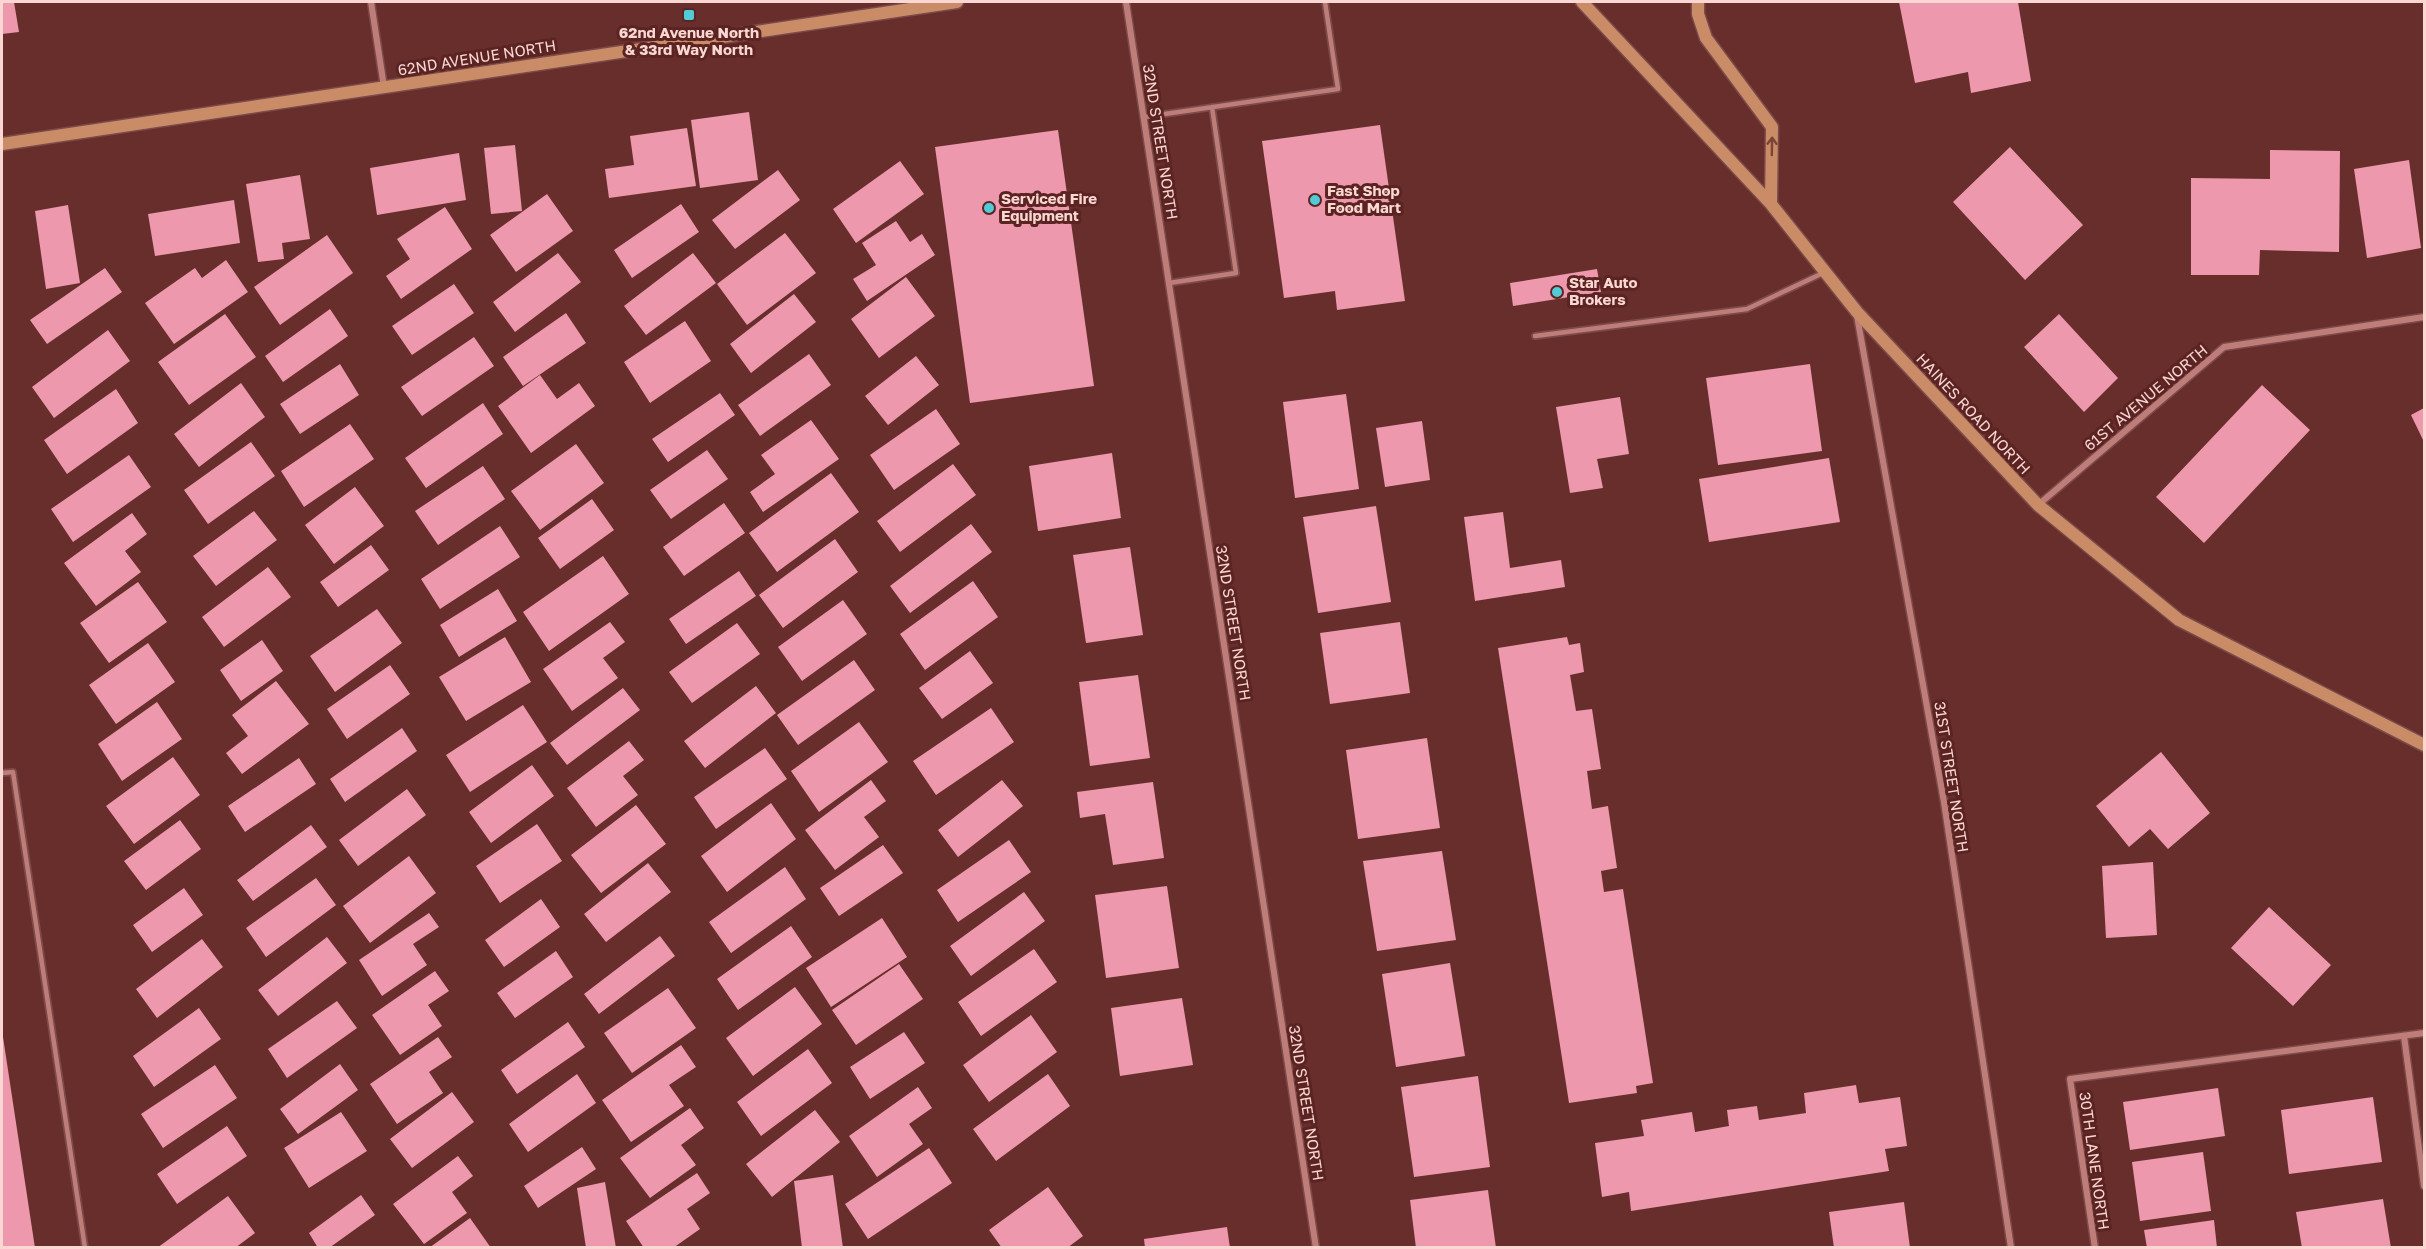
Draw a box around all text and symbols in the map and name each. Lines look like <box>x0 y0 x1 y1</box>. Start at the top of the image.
marker: 62nd Avenue North & 33rd Way North <box>682 8 696 22</box>
place label: 62nd Avenue North & 33rd Way North <box>619 23 759 58</box>
street label: 62ND AVENUE NORTH <box>397 36 557 78</box>
street label: 32ND STREET NORTH <box>1140 63 1182 221</box>
one-way arrow <box>1766 136 1777 156</box>
place label: Fast Shop Food Mart <box>1327 181 1401 216</box>
place label: Serviced Fire Equipment <box>1001 189 1097 224</box>
marker: Fast Shop Food Mart <box>1308 193 1322 207</box>
marker: Serviced Fire Equipment <box>982 201 996 215</box>
place label: Star Auto Brokers <box>1569 273 1638 308</box>
marker: Star Auto Brokers <box>1550 285 1564 299</box>
street label: 61ST AVENUE NORTH <box>2080 340 2211 454</box>
street label: HAINES ROAD NORTH <box>1913 349 2034 477</box>
street label: 32ND STREET NORTH <box>1213 544 1255 702</box>
street label: 31ST STREET NORTH <box>1931 700 1973 853</box>
street label: 32ND STREET NORTH <box>1286 1024 1328 1182</box>
street label: 30TH LANE NORTH <box>2076 1091 2114 1231</box>

